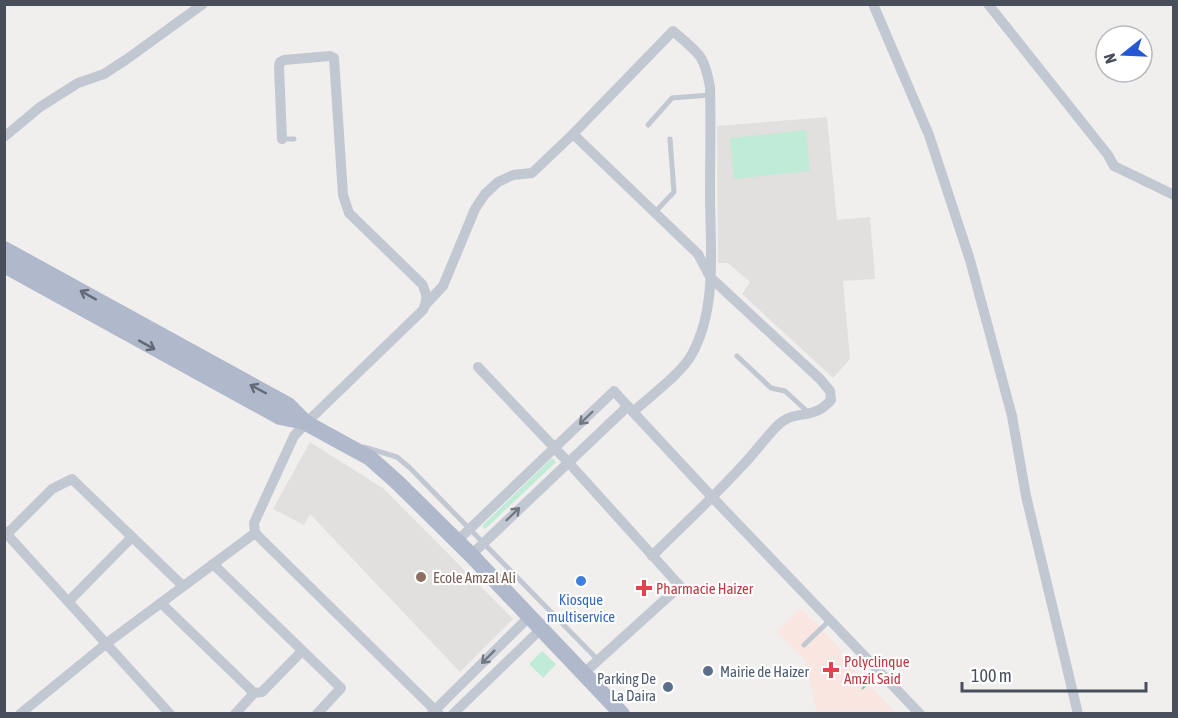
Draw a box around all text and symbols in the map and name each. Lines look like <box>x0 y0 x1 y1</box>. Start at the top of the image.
north arrow <box>1094 24 1154 84</box>
text: N <box>1100 51 1120 66</box>
one-way arrow <box>79 289 97 300</box>
one-way arrow <box>138 339 155 351</box>
one-way arrow <box>250 383 268 395</box>
one-way arrow <box>579 411 594 425</box>
one-way arrow <box>506 507 521 521</box>
place label: Ecole Amzal Ali <box>433 569 516 586</box>
marker: Ecole Amzal Ali <box>414 570 428 584</box>
marker: Kiosque multiservice <box>574 574 588 588</box>
place label: Pharmacie Haizer <box>656 580 754 597</box>
marker: Pharmacie Haizer <box>637 581 651 595</box>
place label: Kiosque multiservice <box>547 591 615 625</box>
one-way arrow <box>481 650 496 665</box>
place label: Polyclinque Amzil Said <box>844 653 910 687</box>
scale bar <box>962 655 1146 693</box>
marker: Polyclinque Amzil Said <box>822 661 840 679</box>
place label: Mairie de Haizer <box>720 663 809 680</box>
marker: Mairie de Haizer <box>701 664 715 678</box>
text: 100 m <box>971 665 1012 686</box>
place label: Parking De La Daira <box>597 670 656 704</box>
marker: Parking De La Daira <box>661 680 675 694</box>

